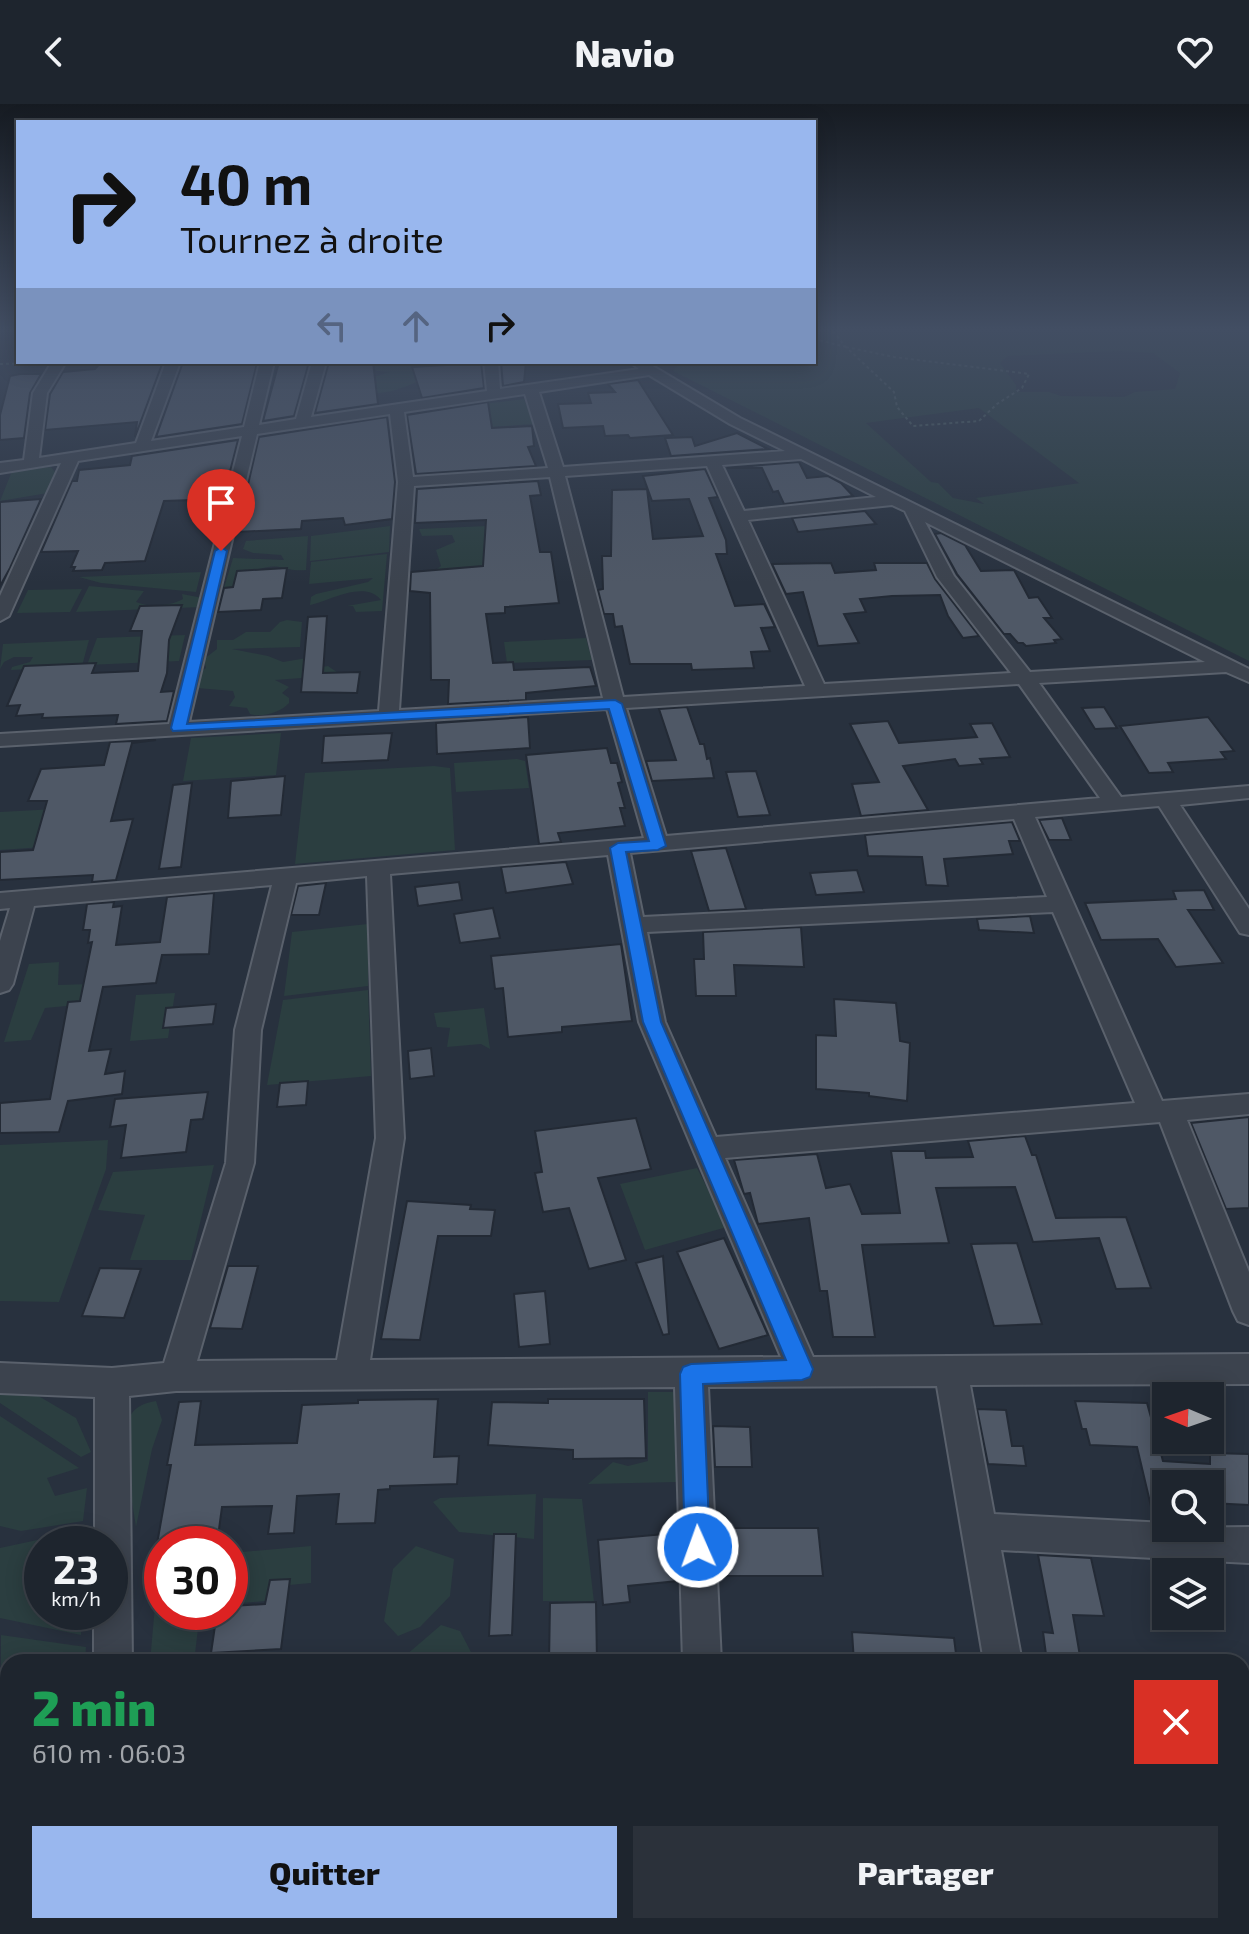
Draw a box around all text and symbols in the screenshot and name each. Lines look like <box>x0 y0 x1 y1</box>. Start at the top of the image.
icon: back <box>32 30 76 74</box>
icon: heart <box>1173 30 1217 74</box>
text: Navio <box>574 31 675 74</box>
text: 40 m <box>180 149 312 216</box>
icon: right <box>48 152 152 256</box>
text: Tournez à droite <box>180 217 444 260</box>
icon: left <box>310 304 354 348</box>
icon: ahead <box>394 304 438 348</box>
icon: right <box>478 304 522 348</box>
pin <box>187 469 255 551</box>
icon: arrive <box>199 481 243 525</box>
north arrow <box>1152 1382 1224 1454</box>
map controls <box>1152 1382 1224 1630</box>
button: search <box>1152 1470 1224 1542</box>
position arrow <box>656 1505 740 1589</box>
speed limit sign: 30 <box>144 1526 248 1630</box>
text: 23 <box>53 1544 99 1592</box>
button: layers <box>1152 1558 1224 1630</box>
text: km/h <box>51 1586 101 1610</box>
text: 2 min <box>32 1678 156 1736</box>
button: close <box>1134 1680 1218 1764</box>
text: 610 m · 06:03 <box>32 1737 186 1768</box>
button: Quitter <box>32 1826 617 1918</box>
button: Partager <box>633 1826 1218 1918</box>

